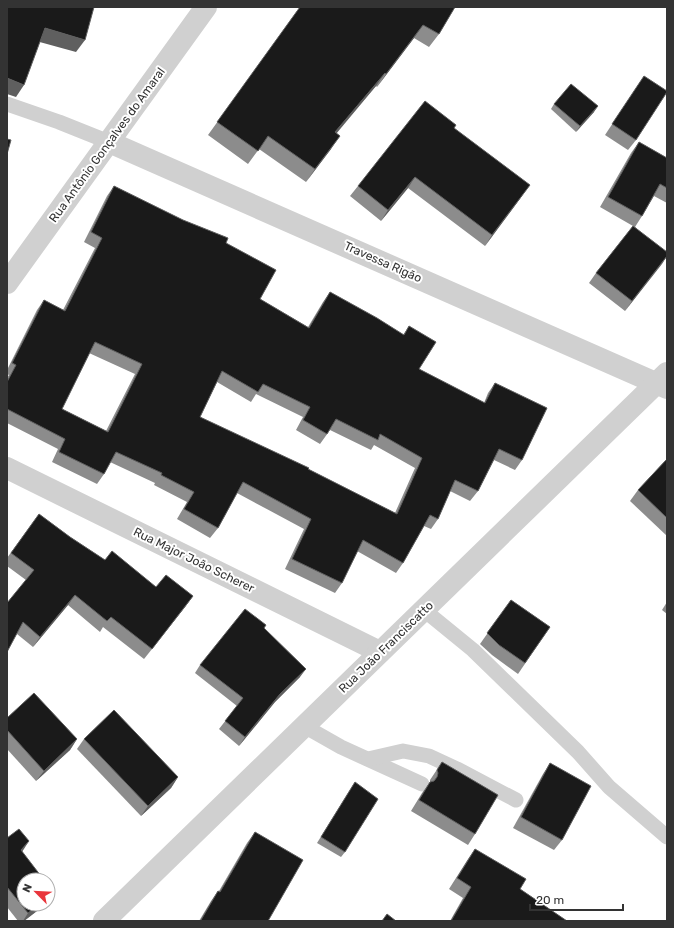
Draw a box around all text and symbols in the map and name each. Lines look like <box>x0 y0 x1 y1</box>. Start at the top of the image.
street label: Rua Antônio Gonçalves do Amaral <box>46 65 168 225</box>
street label: Travessa Rigão <box>342 239 424 285</box>
street label: Rua Major João Scherer <box>131 525 257 596</box>
street label: Rua João Franciscatto <box>336 598 436 696</box>
north arrow <box>16 872 56 912</box>
text: N <box>20 882 35 894</box>
scale bar <box>530 886 623 912</box>
text: 20 m <box>536 893 564 907</box>

